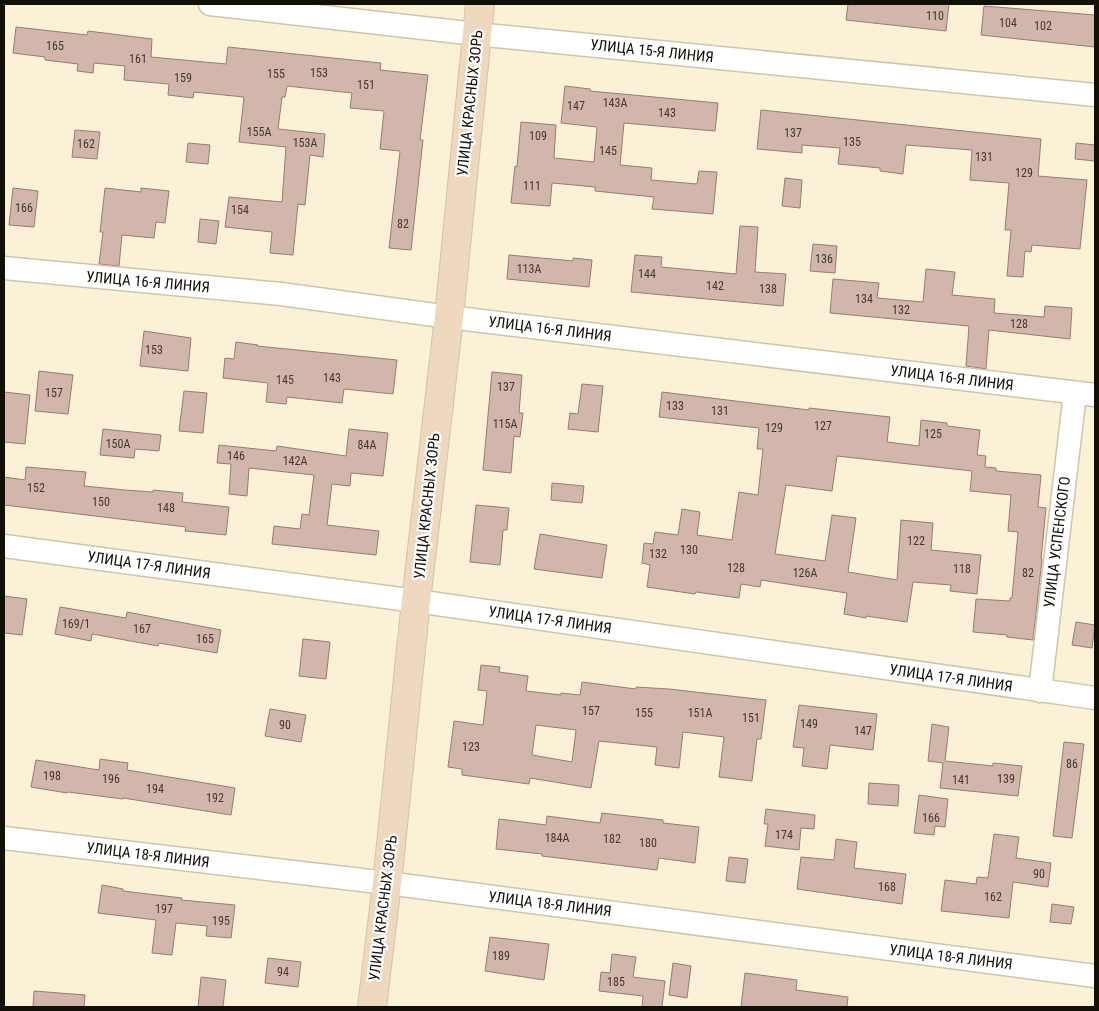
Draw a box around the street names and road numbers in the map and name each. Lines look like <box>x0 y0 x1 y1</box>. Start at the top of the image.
street label: УЛИЦА КРАСНЫХ ЗОРЬ <box>453 29 487 177</box>
street label: УЛИЦА 15-Я ЛИНИЯ <box>589 36 715 66</box>
street label: УЛИЦА 16-Я ЛИНИЯ <box>85 268 211 296</box>
street label: УЛИЦА 16-Я ЛИНИЯ <box>487 313 613 345</box>
street label: УЛИЦА 16-Я ЛИНИЯ <box>889 362 1015 394</box>
street label: УЛИЦА КРАСНЫХ ЗОРЬ <box>410 432 444 580</box>
street label: УЛИЦА УСПЕНСКОГО <box>1040 475 1074 609</box>
street label: УЛИЦА 17-Я ЛИНИЯ <box>86 547 212 583</box>
street label: УЛИЦА 17-Я ЛИНИЯ <box>487 602 613 638</box>
street label: УЛИЦА 17-Я ЛИНИЯ <box>888 660 1014 696</box>
street label: УЛИЦА КРАСНЫХ ЗОРЬ <box>365 834 401 982</box>
street label: УЛИЦА 18-Я ЛИНИЯ <box>85 839 211 871</box>
street label: УЛИЦА 18-Я ЛИНИЯ <box>487 888 613 920</box>
street label: УЛИЦА 18-Я ЛИНИЯ <box>888 941 1014 973</box>

